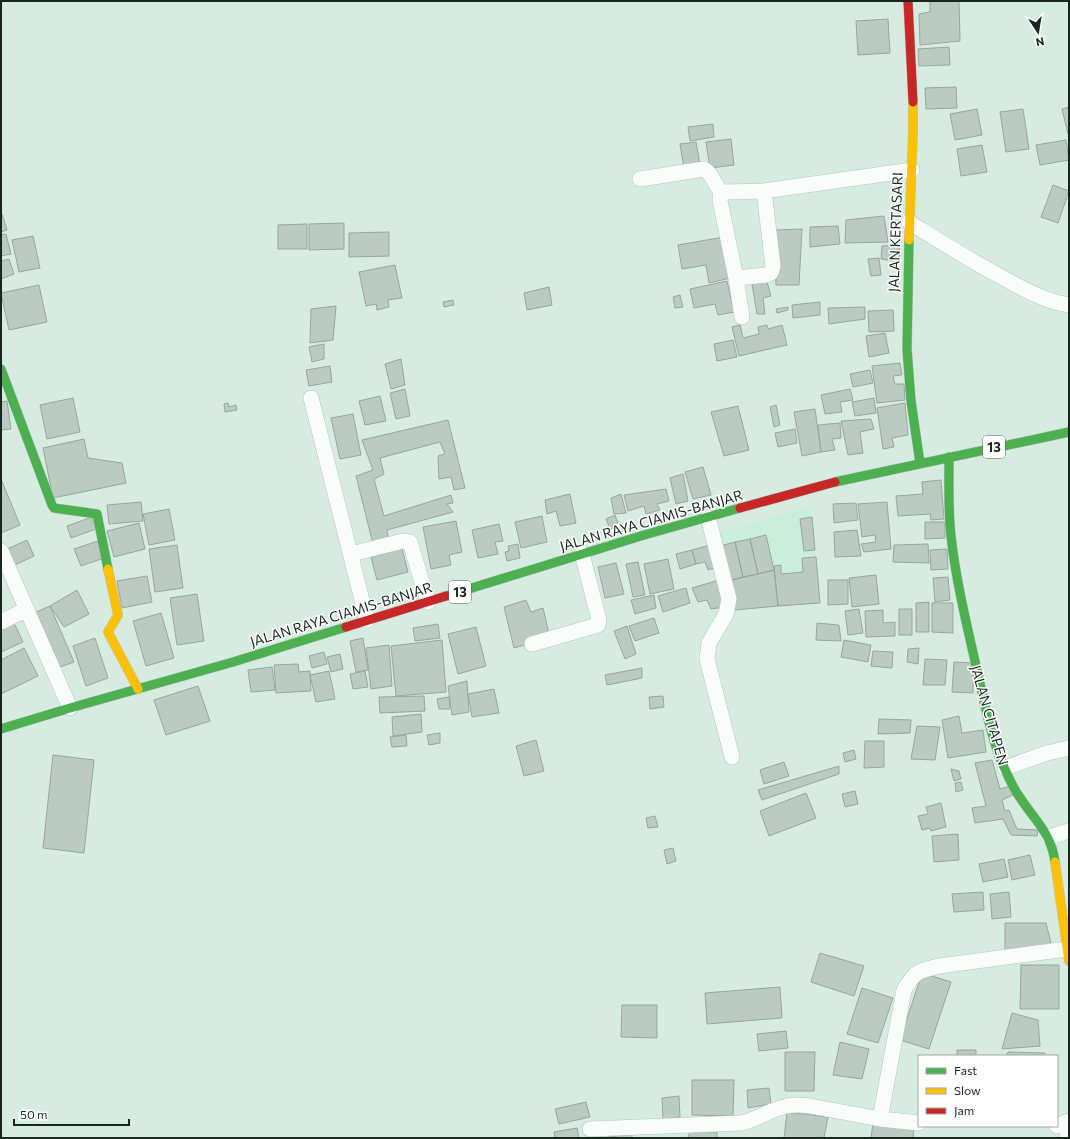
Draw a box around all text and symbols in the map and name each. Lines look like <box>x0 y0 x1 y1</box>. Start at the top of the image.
north arrow <box>1018 12 1058 52</box>
text: N <box>1035 35 1046 49</box>
street label: JALAN KERTASARI <box>884 172 906 292</box>
road number: 13 <box>983 436 1005 458</box>
street label: JALAN RAYA CIAMIS-BANJAR <box>558 486 744 554</box>
street label: JALAN RAYA CIAMIS-BANJAR <box>248 578 434 650</box>
road number: 13 <box>449 581 471 603</box>
street label: JALAN CITAPEN <box>968 663 1012 767</box>
legend <box>918 1055 1058 1127</box>
text: Fast <box>954 1063 977 1077</box>
text: Slow <box>954 1083 981 1097</box>
scale bar <box>14 1101 129 1127</box>
text: Jam <box>954 1103 974 1118</box>
text: 50 m <box>20 1107 48 1121</box>

